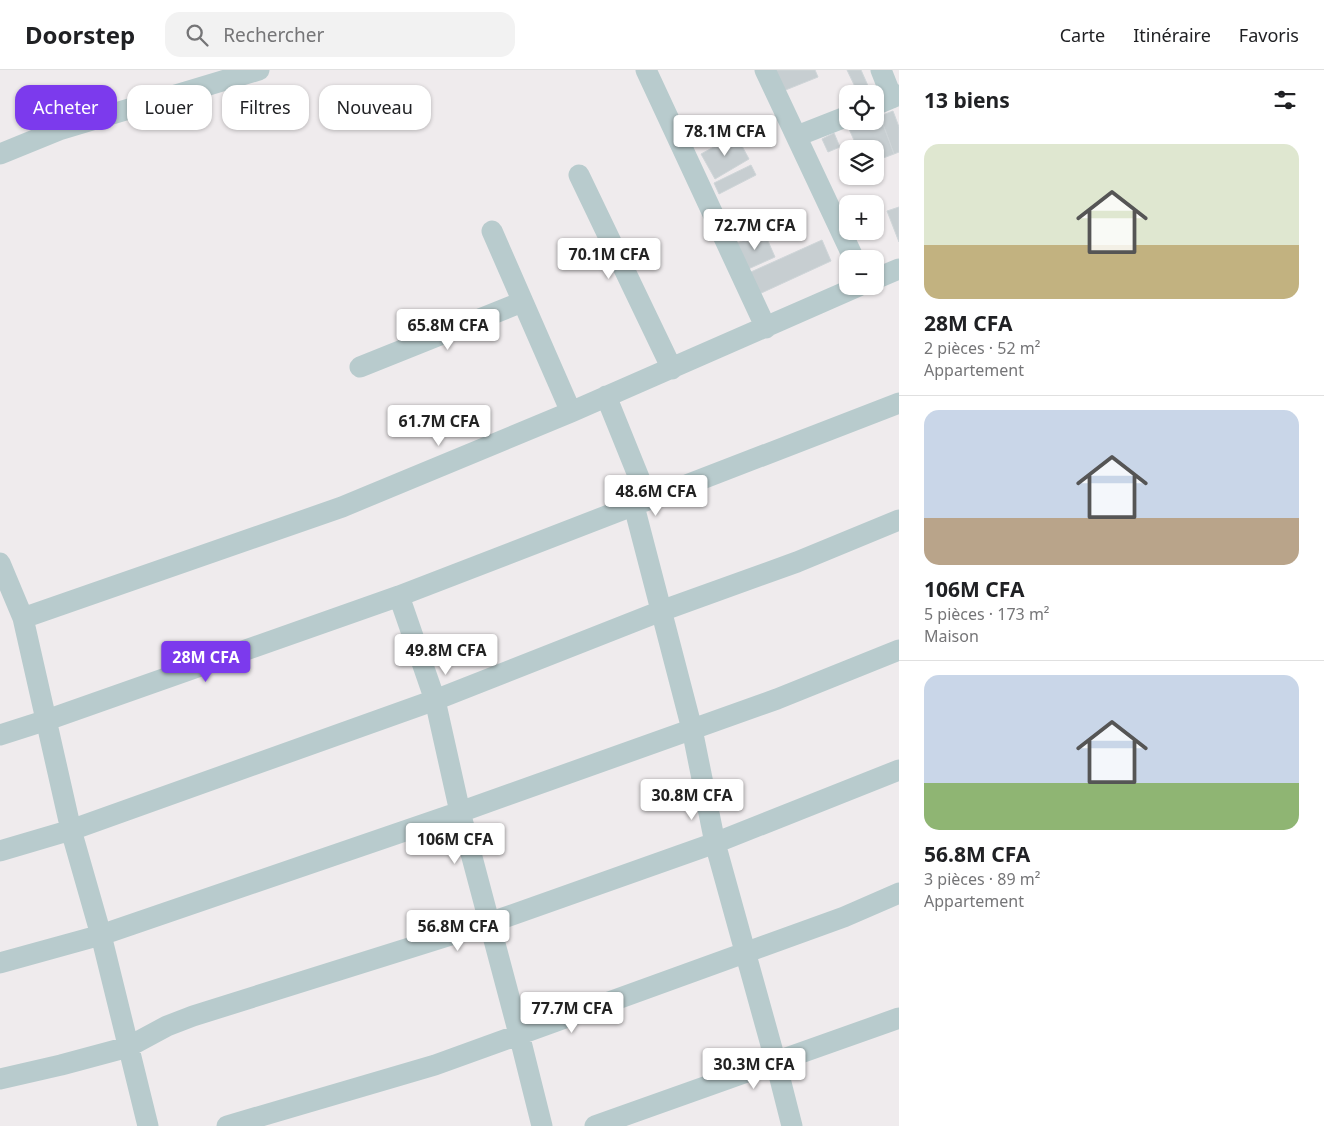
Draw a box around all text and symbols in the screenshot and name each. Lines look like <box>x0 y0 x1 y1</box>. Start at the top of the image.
search box <box>165 12 515 57</box>
text: Doorstep <box>25 18 135 51</box>
icon: search <box>183 21 211 49</box>
text: Rechercher <box>223 22 324 48</box>
text: Carte <box>1060 23 1105 47</box>
text: Itinéraire <box>1133 23 1211 47</box>
text: Favoris <box>1239 23 1299 47</box>
chip: Acheter <box>15 85 117 130</box>
chip: Louer <box>127 85 212 130</box>
chip: Filtres <box>222 85 309 130</box>
chip: Nouveau <box>319 85 431 130</box>
map controls <box>839 85 884 295</box>
button: locate <box>839 85 884 130</box>
text: 13 biens <box>924 86 1010 114</box>
icon: filters <box>1271 86 1299 114</box>
pin: 78.1M CFA <box>668 114 782 157</box>
text: 78.1M CFA <box>684 120 766 142</box>
button: layers <box>839 140 884 185</box>
icon: home <box>1067 177 1157 267</box>
button: + <box>839 195 884 240</box>
pin: 72.7M CFA <box>698 208 812 251</box>
text: 72.7M CFA <box>714 214 796 236</box>
pin: 70.1M CFA <box>552 238 666 280</box>
text: 70.1M CFA <box>568 243 650 265</box>
button: − <box>839 250 884 295</box>
pin: 65.8M CFA <box>391 308 505 351</box>
text: 28M CFA <box>924 309 1012 337</box>
text: 65.8M CFA <box>407 314 489 336</box>
text: 2 pièces · 52 m² <box>924 337 1040 359</box>
text: Appartement <box>924 359 1024 381</box>
pin: 61.7M CFA <box>382 404 496 447</box>
text: 61.7M CFA <box>398 410 480 432</box>
icon: home <box>1067 442 1157 532</box>
pin: 48.6M CFA <box>599 474 713 517</box>
text: 48.6M CFA <box>615 480 697 502</box>
text: 106M CFA <box>924 575 1024 603</box>
text: 5 pièces · 173 m² <box>924 603 1049 625</box>
text: Maison <box>924 625 979 647</box>
pin: 49.8M CFA <box>389 634 503 676</box>
text: 49.8M CFA <box>405 639 487 661</box>
pin: 28M CFA <box>160 640 252 683</box>
text: 28M CFA <box>172 646 240 668</box>
icon: home <box>1067 707 1157 797</box>
pin: 30.8M CFA <box>635 778 749 821</box>
text: 30.8M CFA <box>651 784 733 806</box>
pin: 106M CFA <box>403 822 507 865</box>
text: 106M CFA <box>417 828 493 850</box>
text: 56.8M CFA <box>924 840 1030 868</box>
text: 3 pièces · 89 m² <box>924 868 1040 890</box>
text: Appartement <box>924 890 1024 912</box>
pin: 56.8M CFA <box>401 910 515 952</box>
text: 56.8M CFA <box>417 915 499 937</box>
pin: 77.7M CFA <box>515 992 629 1034</box>
text: 77.7M CFA <box>531 997 613 1019</box>
pin: 30.3M CFA <box>697 1048 811 1090</box>
text: 30.3M CFA <box>713 1053 795 1075</box>

